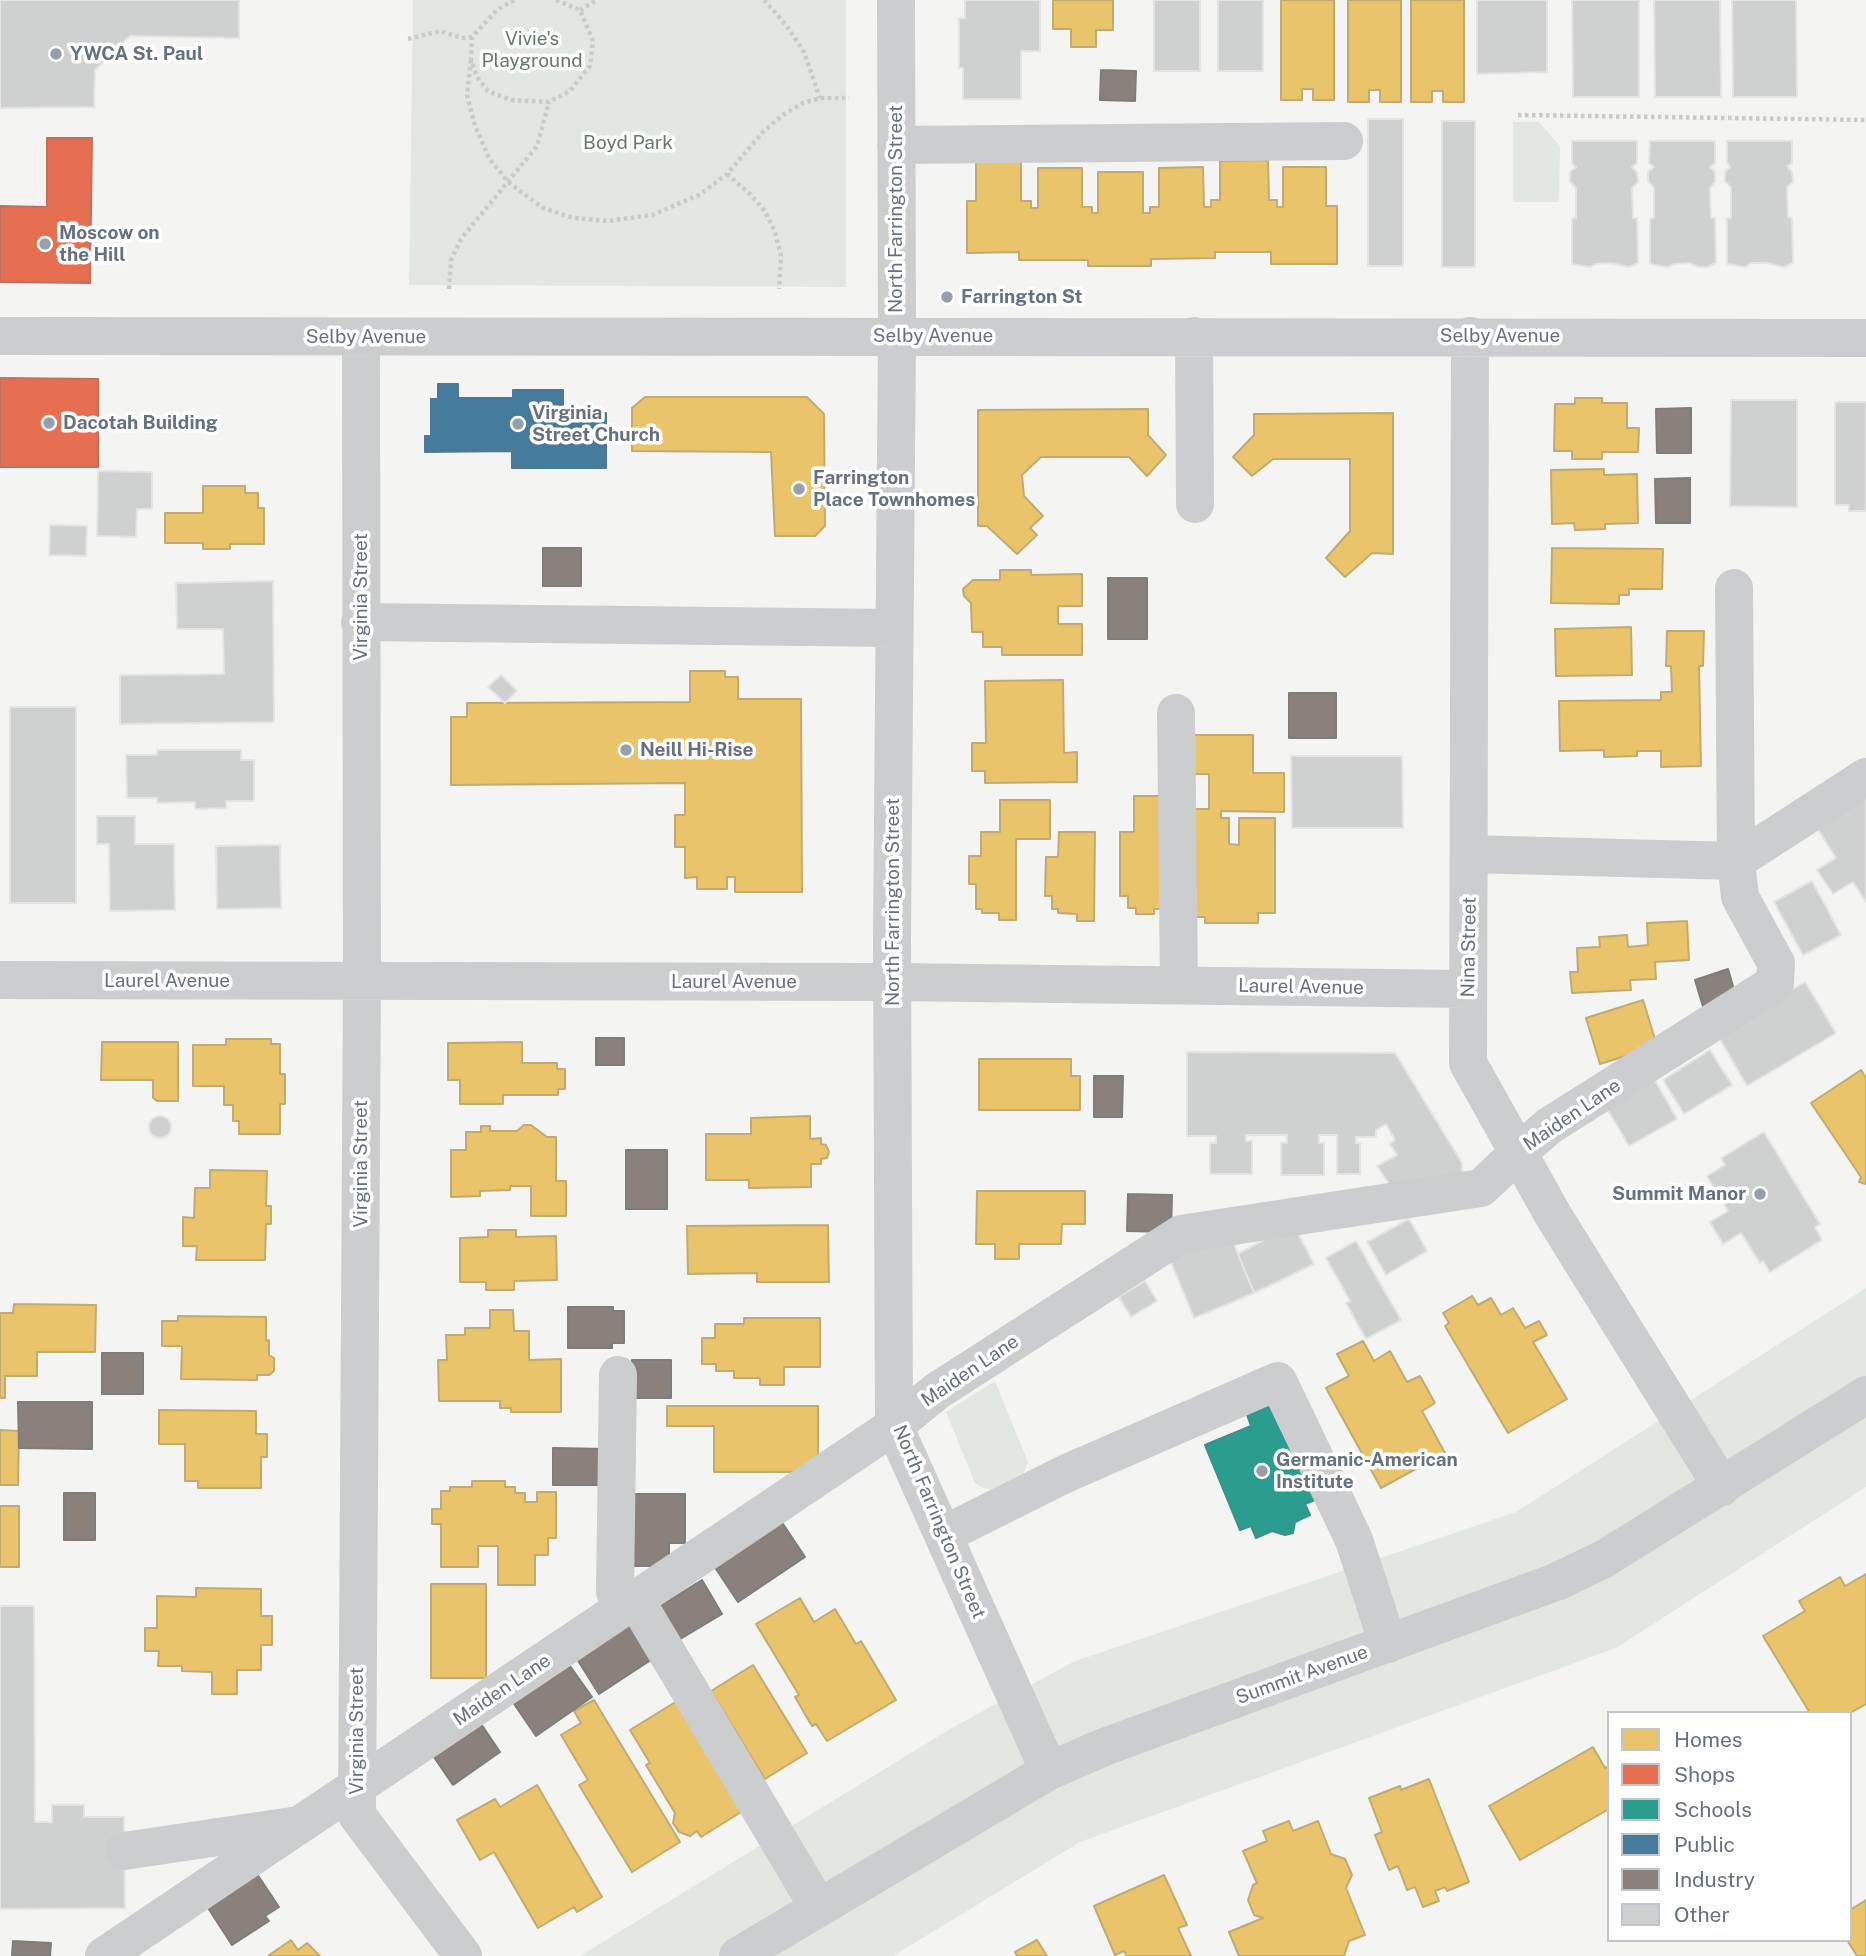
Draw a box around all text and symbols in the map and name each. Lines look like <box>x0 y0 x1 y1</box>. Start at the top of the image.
park label: Vivie's Playground <box>481 28 583 72</box>
place label: YWCA St. Paul <box>70 43 203 65</box>
marker: YWCA St. Paul <box>48 46 64 62</box>
street label: North Farrington Street <box>885 105 907 313</box>
park label: Boyd Park <box>583 132 673 154</box>
place label: Moscow on the Hill <box>59 222 160 266</box>
marker: Moscow on the Hill <box>37 236 53 252</box>
place label: Farrington St <box>961 286 1082 308</box>
marker: Farrington St <box>939 289 955 305</box>
street label: Selby Avenue <box>873 325 993 347</box>
street label: Selby Avenue <box>1440 325 1560 347</box>
street label: Selby Avenue <box>306 326 426 348</box>
place label: Virginia Street Church <box>532 402 660 446</box>
place label: Dacotah Building <box>63 412 218 434</box>
marker: Dacotah Building <box>41 415 57 431</box>
marker: Virginia Street Church <box>510 416 526 432</box>
place label: Farrington Place Townhomes <box>813 467 975 511</box>
marker: Farrington Place Townhomes <box>791 481 807 497</box>
street label: Virginia Street <box>350 533 372 661</box>
place label: Neill Hi-Rise <box>640 739 754 761</box>
marker: Neill Hi-Rise <box>618 742 634 758</box>
street label: North Farrington Street <box>882 798 904 1006</box>
street label: Nina Street <box>1457 896 1481 998</box>
street label: Laurel Avenue <box>104 970 230 992</box>
street label: Laurel Avenue <box>671 971 797 993</box>
street label: Laurel Avenue <box>1238 975 1364 999</box>
street label: Maiden Lane <box>1519 1074 1625 1156</box>
street label: Virginia Street <box>350 1100 372 1228</box>
place label: Summit Manor <box>1612 1183 1746 1205</box>
marker: Summit Manor <box>1752 1186 1768 1202</box>
street label: Maiden Lane <box>917 1330 1023 1412</box>
street label: North Farrington Street <box>888 1422 990 1622</box>
place label: Germanic-American Institute <box>1276 1449 1458 1493</box>
marker: Germanic-American Institute <box>1254 1463 1270 1479</box>
street label: Summit Avenue <box>1233 1641 1371 1709</box>
street label: Maiden Lane <box>449 1649 555 1731</box>
street label: Virginia Street <box>346 1667 368 1795</box>
legend <box>1607 1711 1852 1942</box>
text: Homes <box>1674 1727 1742 1752</box>
text: Shops <box>1674 1762 1735 1787</box>
text: Schools <box>1674 1797 1752 1822</box>
text: Public <box>1674 1832 1735 1857</box>
text: Industry <box>1674 1867 1755 1892</box>
text: Other <box>1674 1902 1730 1927</box>

